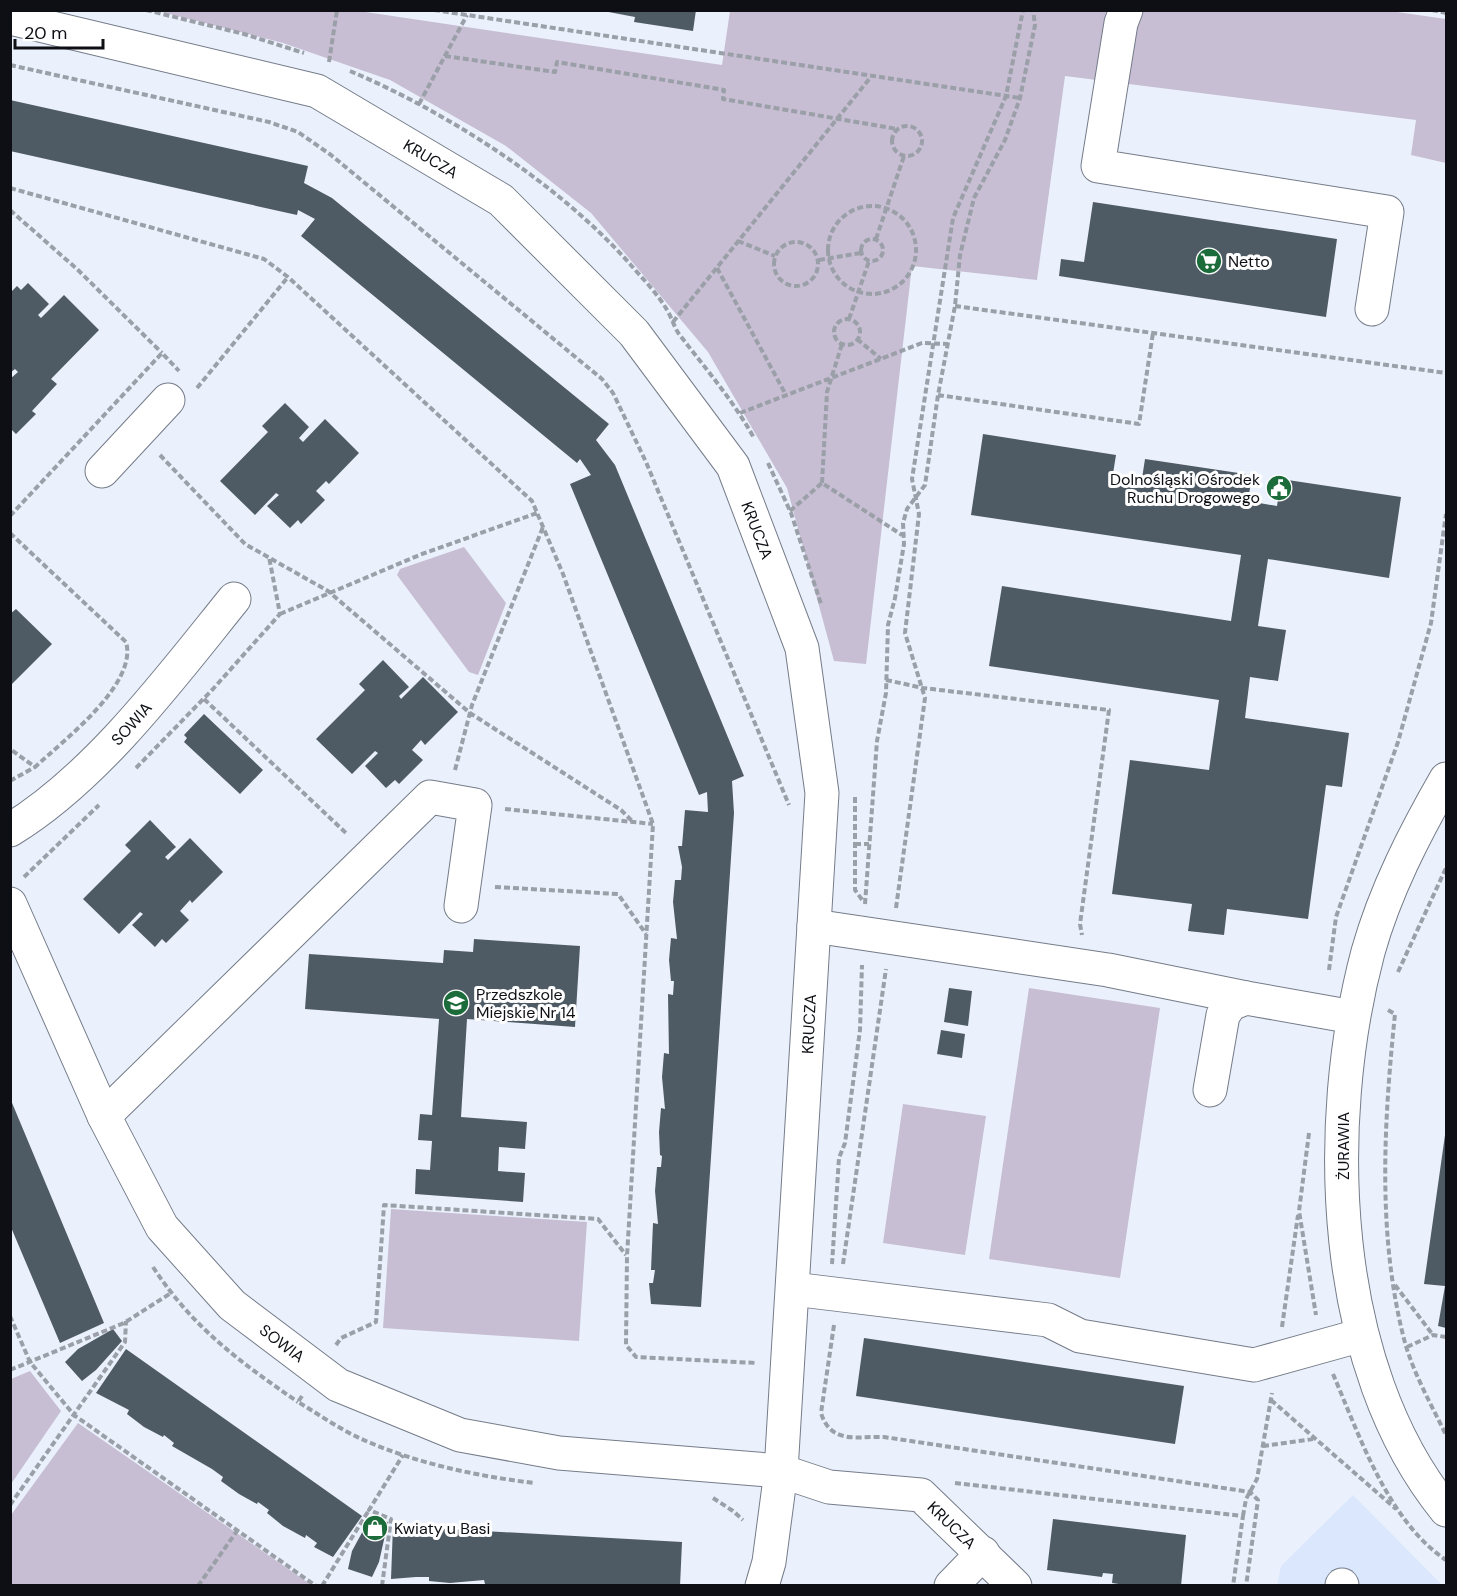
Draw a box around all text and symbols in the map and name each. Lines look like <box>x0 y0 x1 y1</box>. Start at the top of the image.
scale bar <box>15 12 104 50</box>
text: 20 m <box>24 21 67 45</box>
street label: KRUCZA <box>400 134 462 183</box>
supermarket icon: Netto <box>1194 246 1224 276</box>
place label: Netto <box>1228 251 1270 272</box>
place label: Dolnośląski Ośrodek Ruchu Drogowego <box>1110 469 1260 508</box>
public building icon: Dolnośląski Ośrodek Ruchu Drogowego <box>1264 473 1294 503</box>
street label: KRUCZA <box>737 498 778 562</box>
street label: SOWIA <box>106 697 156 750</box>
place label: Przedszkole Miejskie Nr 14 <box>476 984 576 1023</box>
school or university icon: Przedszkole Miejskie Nr 14 <box>441 988 471 1018</box>
street label: KRUCZA <box>797 993 821 1055</box>
street label: ŻURAWIA <box>1333 1112 1354 1180</box>
street label: SOWIA <box>256 1319 309 1367</box>
street label: KRUCZA <box>923 1497 981 1554</box>
shop icon: Kwiaty u Basi <box>360 1513 390 1543</box>
place label: Kwiaty u Basi <box>394 1518 490 1539</box>

